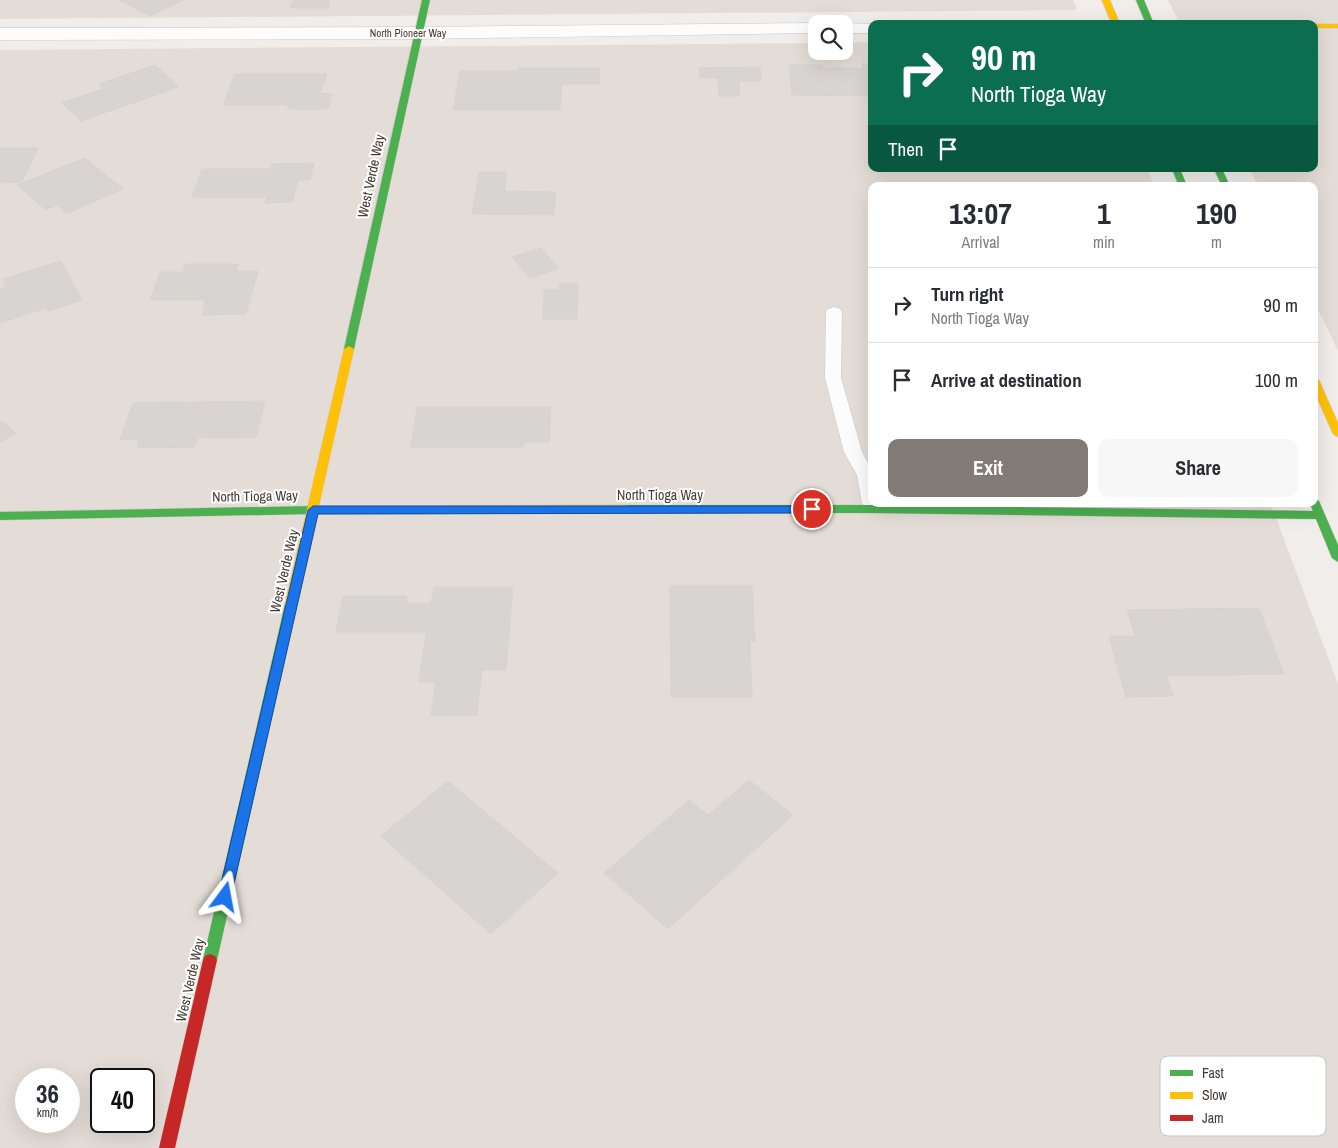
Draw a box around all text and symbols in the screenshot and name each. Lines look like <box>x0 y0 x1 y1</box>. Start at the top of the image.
map controls <box>808 15 853 60</box>
button: search <box>808 15 853 60</box>
street label: North Pioneer Way <box>370 26 447 40</box>
text: 90 m <box>971 34 1036 81</box>
icon: right <box>888 40 953 105</box>
text: North Tioga Way <box>971 79 1106 109</box>
street label: West Verde Way <box>353 132 389 219</box>
icon: arrive <box>934 135 962 163</box>
text: Then <box>888 136 924 162</box>
text: 13:07 <box>949 193 1012 233</box>
text: 1 <box>1097 193 1111 233</box>
text: 190 <box>1196 193 1237 233</box>
text: Arrival <box>962 231 999 253</box>
text: min <box>1093 231 1115 253</box>
text: m <box>1211 231 1222 253</box>
text: Turn right <box>931 281 1003 307</box>
icon: right <box>888 291 916 319</box>
text: 90 m <box>1263 292 1298 318</box>
text: North Tioga Way <box>931 307 1029 329</box>
icon: arrive <box>888 366 916 394</box>
text: Arrive at destination <box>931 367 1082 393</box>
text: 100 m <box>1255 367 1298 393</box>
button: Exit <box>888 439 1088 497</box>
button: Share <box>1098 439 1298 497</box>
street label: North Tioga Way <box>212 486 298 506</box>
street label: North Tioga Way <box>617 486 703 504</box>
pin <box>791 488 833 530</box>
icon: arrive <box>798 495 826 523</box>
street label: West Verde Way <box>266 527 302 614</box>
position arrow <box>198 870 250 922</box>
street label: West Verde Way <box>172 936 208 1023</box>
legend <box>1160 1056 1326 1136</box>
text: Fast <box>1202 1064 1224 1082</box>
speed limit sign: 40 <box>90 1068 155 1133</box>
text: 36 <box>36 1077 59 1111</box>
text: Slow <box>1202 1086 1228 1104</box>
text: km/h <box>37 1105 58 1121</box>
text: Jam <box>1202 1109 1224 1127</box>

